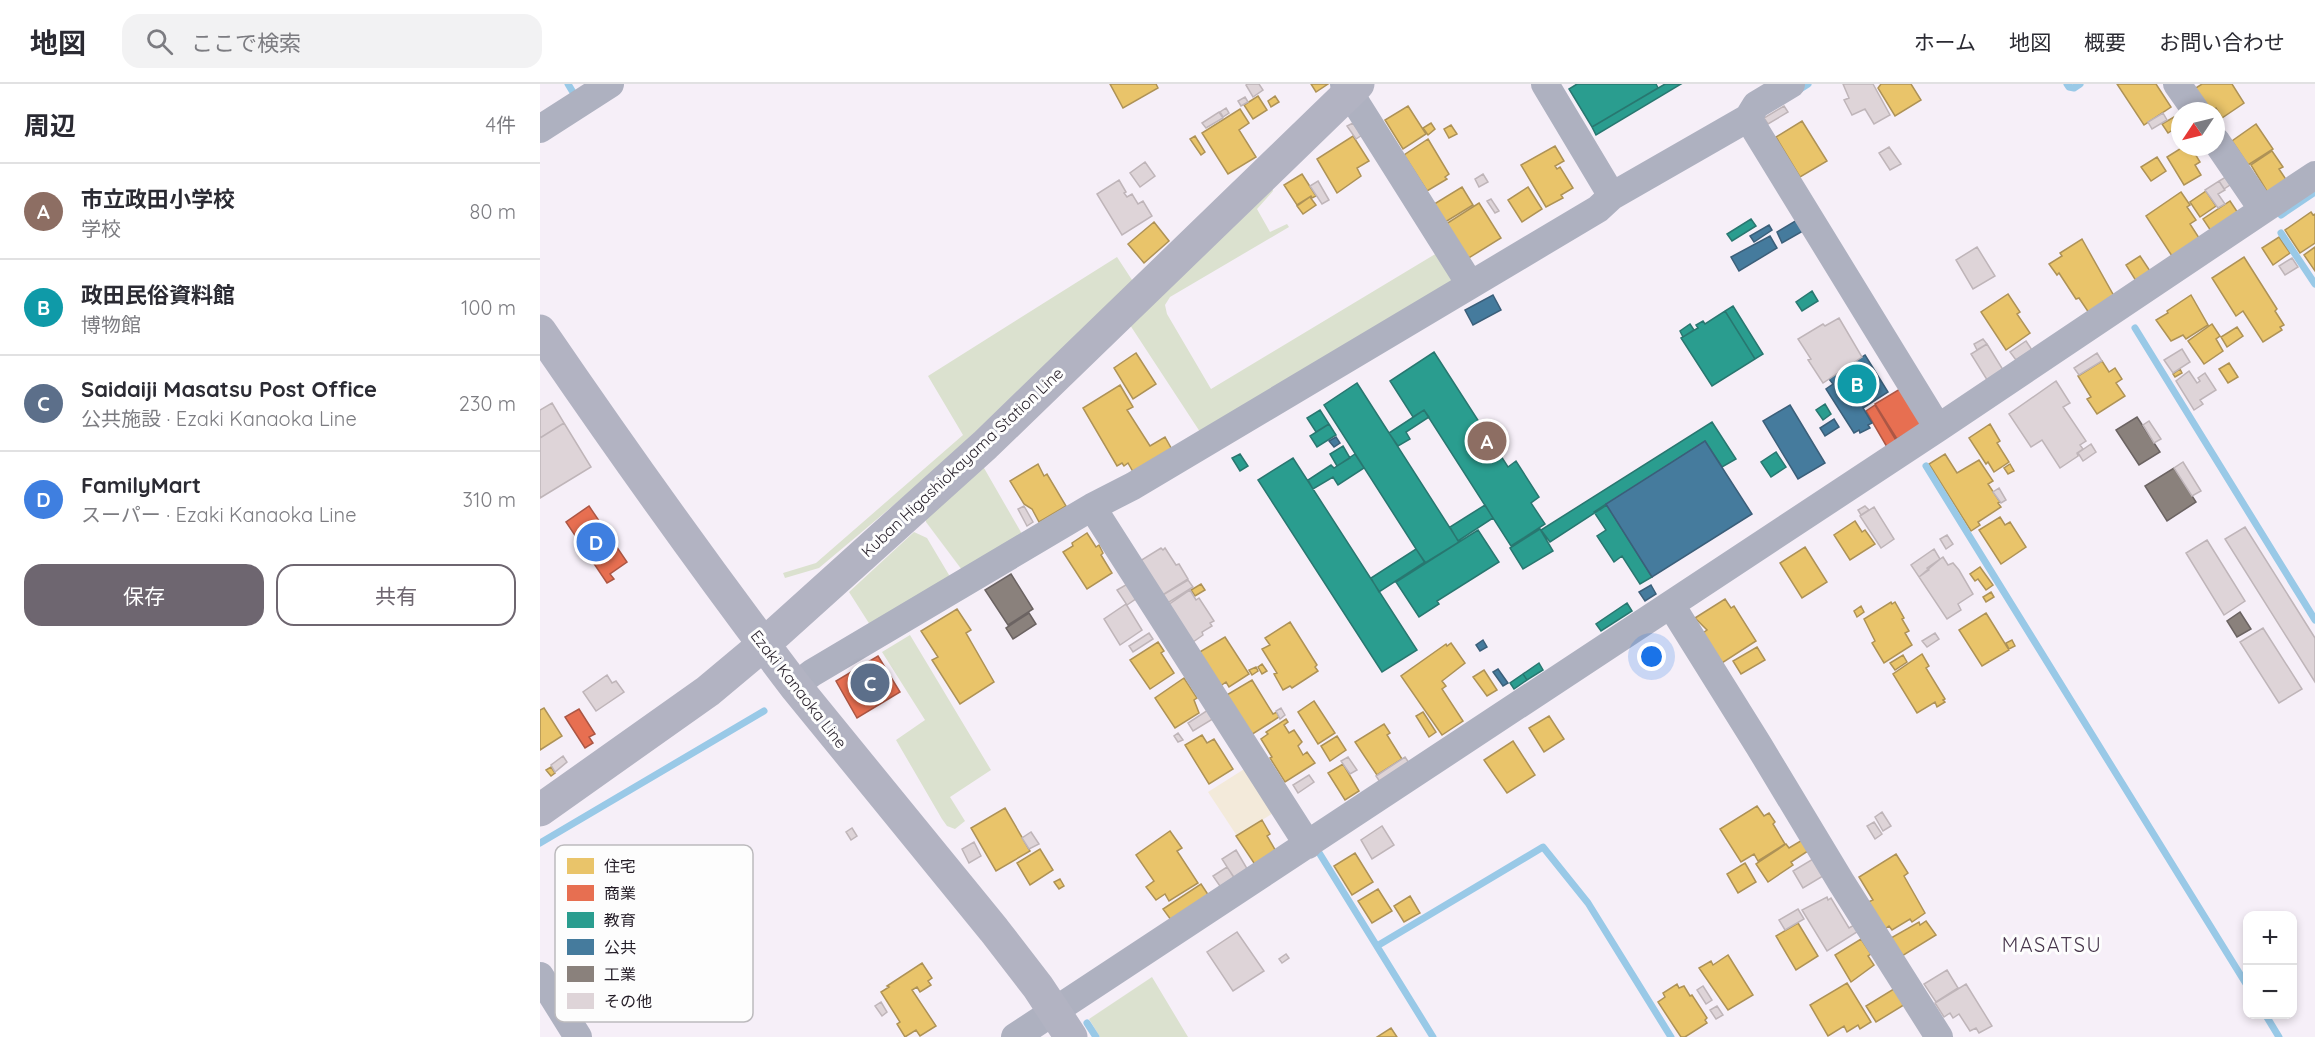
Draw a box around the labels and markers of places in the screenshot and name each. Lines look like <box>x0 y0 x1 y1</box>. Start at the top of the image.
pin: B <box>1838 362 1876 406</box>
pin: A <box>1468 418 1506 464</box>
pin: D <box>576 520 616 564</box>
pin: C <box>850 660 890 706</box>

